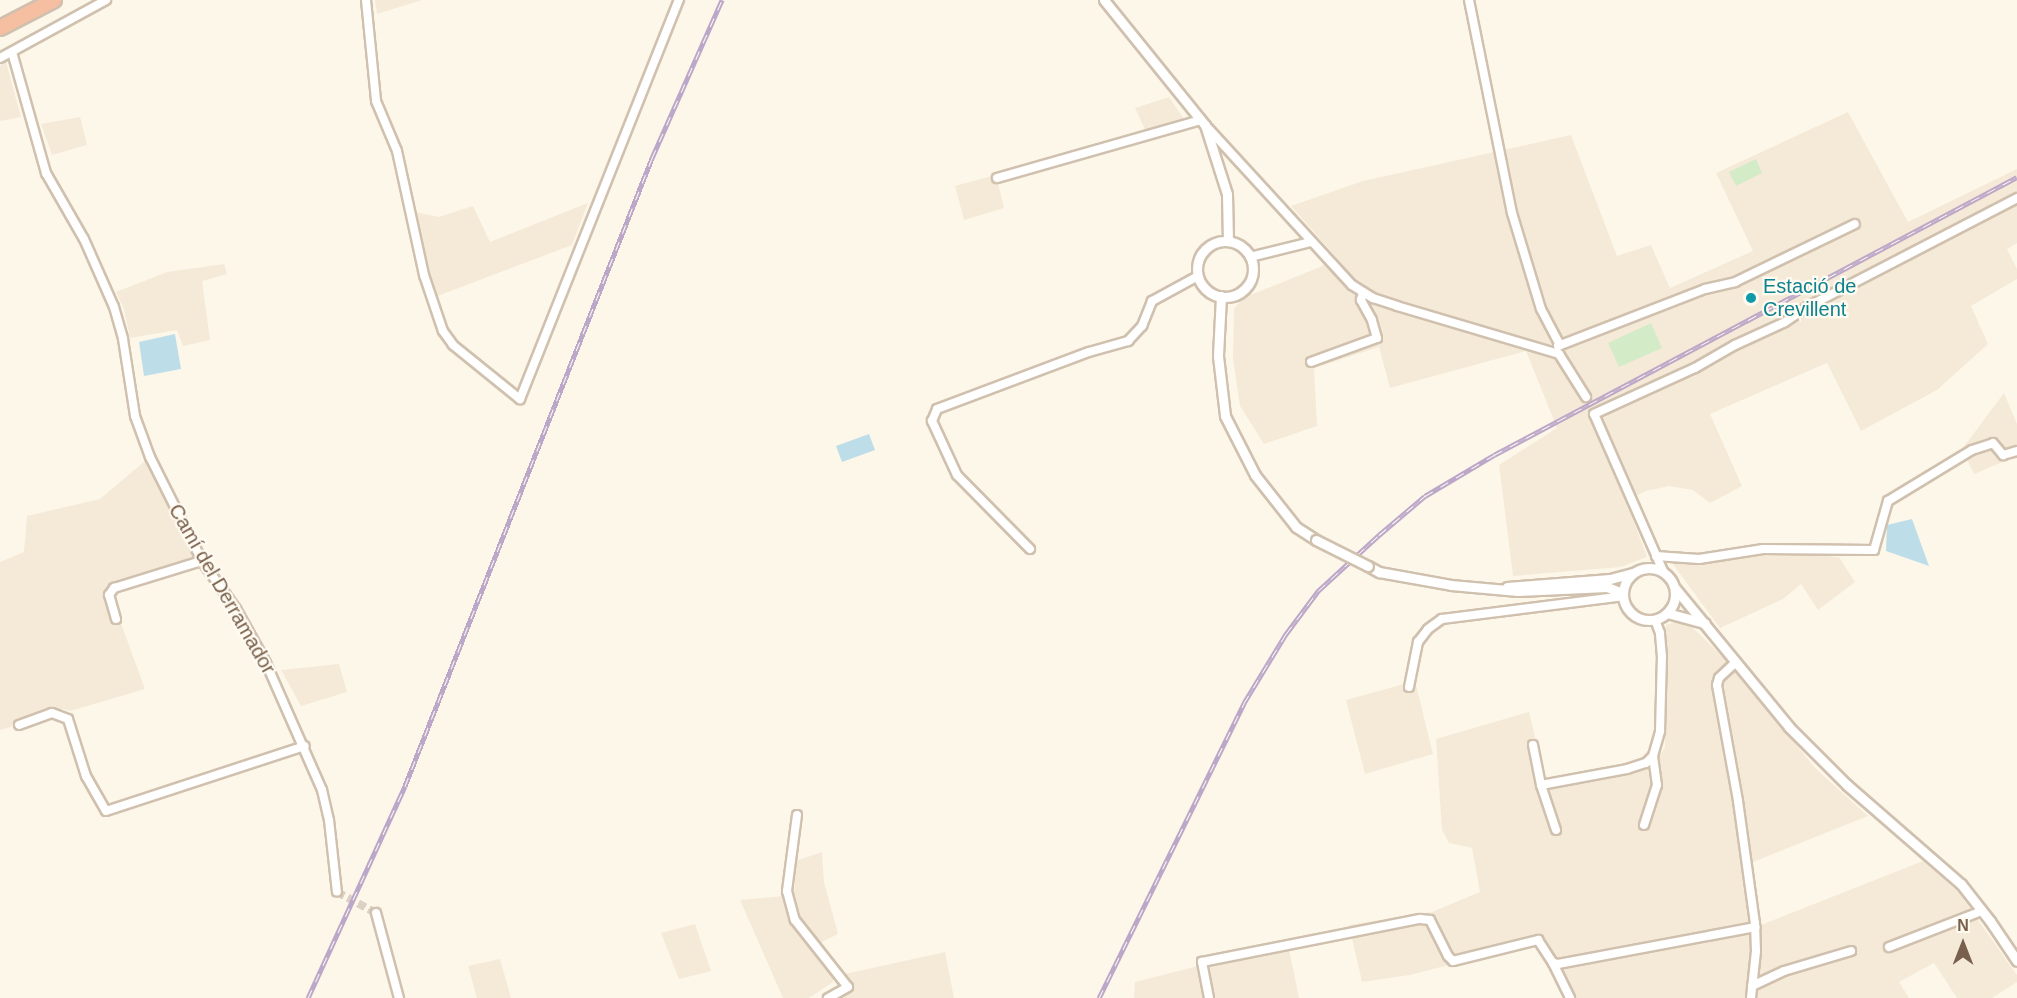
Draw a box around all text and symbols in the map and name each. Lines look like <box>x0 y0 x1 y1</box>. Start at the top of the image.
place label: Estació de Crevillent <box>1763 274 1856 321</box>
marker: Estació de Crevillent <box>1744 291 1758 305</box>
street label: Camí del Derramador <box>164 500 280 678</box>
north arrow <box>1933 914 1993 974</box>
text: N <box>1957 917 1969 934</box>

